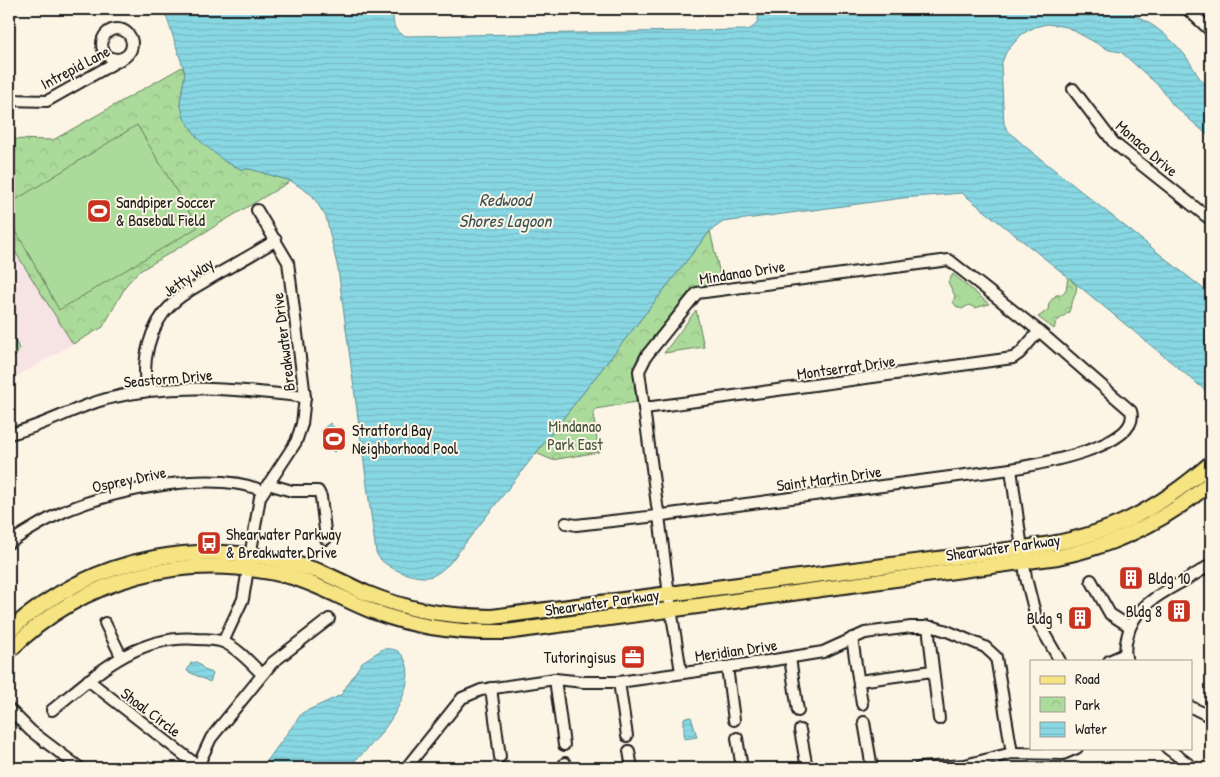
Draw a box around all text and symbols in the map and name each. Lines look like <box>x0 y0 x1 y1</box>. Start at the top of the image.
street label: Intrepid Lane <box>37 39 114 94</box>
street label: Monaco Drive <box>1111 115 1183 182</box>
water label: Redwood Shores Lagoon <box>459 187 553 233</box>
place label: Sandpiper Soccer & Baseball Field <box>116 191 215 231</box>
sports icon: Sandpiper Soccer & Baseball Field <box>86 198 112 224</box>
street label: Jetty Way <box>158 252 218 302</box>
street label: Mindanao Drive <box>698 254 787 290</box>
street label: Breakwater Drive <box>266 291 300 393</box>
street label: Montserrat Drive <box>795 349 897 385</box>
street label: Seastorm Drive <box>123 363 214 393</box>
park label: Mindanao Park East <box>547 415 603 455</box>
place label: Stratford Bay Neighborhood Pool <box>352 419 459 459</box>
sports icon: Stratford Bay Neighborhood Pool <box>321 426 347 452</box>
street label: Osprey Drive <box>90 460 169 498</box>
street label: Saint Martin Drive <box>775 460 883 496</box>
place label: Shearwater Parkway & Breakwater Drive <box>226 523 342 563</box>
street label: Shearwater Parkway <box>944 528 1062 566</box>
bus stop icon: Shearwater Parkway & Breakwater Drive <box>196 530 222 556</box>
building icon: Bldg 10 <box>1118 565 1144 591</box>
place label: Bldg 10 <box>1148 567 1190 589</box>
street label: Shearwater Parkway <box>543 583 661 621</box>
building icon: Bldg 8 <box>1166 598 1192 624</box>
place label: Bldg 8 <box>1126 600 1162 622</box>
building icon: Bldg 9 <box>1067 605 1093 631</box>
place label: Bldg 9 <box>1027 607 1062 629</box>
street label: Meridian Drive <box>693 633 779 667</box>
office icon: Tutoringisus <box>620 644 646 670</box>
place label: Tutoringisus <box>544 646 616 668</box>
legend <box>1030 660 1192 750</box>
text: Road <box>1075 668 1100 689</box>
street label: Shoal Circle <box>116 682 186 742</box>
text: Park <box>1075 694 1100 715</box>
text: Water <box>1075 718 1107 739</box>

